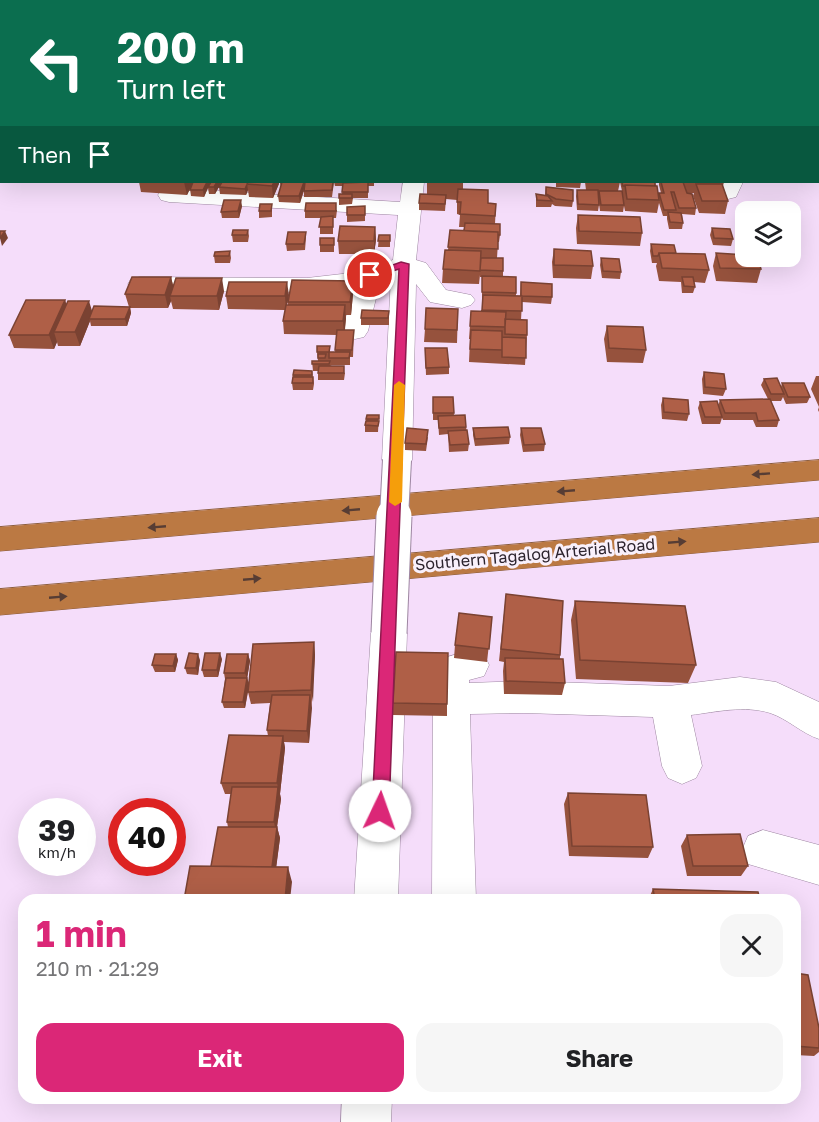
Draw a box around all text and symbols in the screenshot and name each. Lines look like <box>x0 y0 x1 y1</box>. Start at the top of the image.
text: 200 m <box>117 22 244 72</box>
icon: left <box>18 24 96 102</box>
text: Turn left <box>117 73 226 105</box>
icon: arrive <box>83 138 116 171</box>
text: Then <box>18 141 71 168</box>
map controls <box>735 201 801 267</box>
button: layers <box>735 201 801 267</box>
pin <box>344 249 395 300</box>
icon: arrive <box>353 258 386 291</box>
one-way arrow <box>751 469 770 479</box>
one-way arrow <box>557 486 576 496</box>
one-way arrow <box>342 505 361 515</box>
one-way arrow <box>147 522 166 531</box>
street label: Southern Tagalog Arterial Road <box>414 534 656 574</box>
one-way arrow <box>667 537 686 547</box>
one-way arrow <box>243 574 262 584</box>
one-way arrow <box>49 592 68 602</box>
position arrow <box>348 779 412 843</box>
speed limit sign: 40 <box>108 798 186 876</box>
text: 39 <box>38 812 76 848</box>
text: km/h <box>38 843 76 861</box>
text: 1 min <box>36 912 127 955</box>
button: close <box>720 914 783 977</box>
text: 210 m · 21:29 <box>36 956 159 980</box>
button: Exit <box>36 1023 404 1092</box>
button: Share <box>416 1023 783 1092</box>

